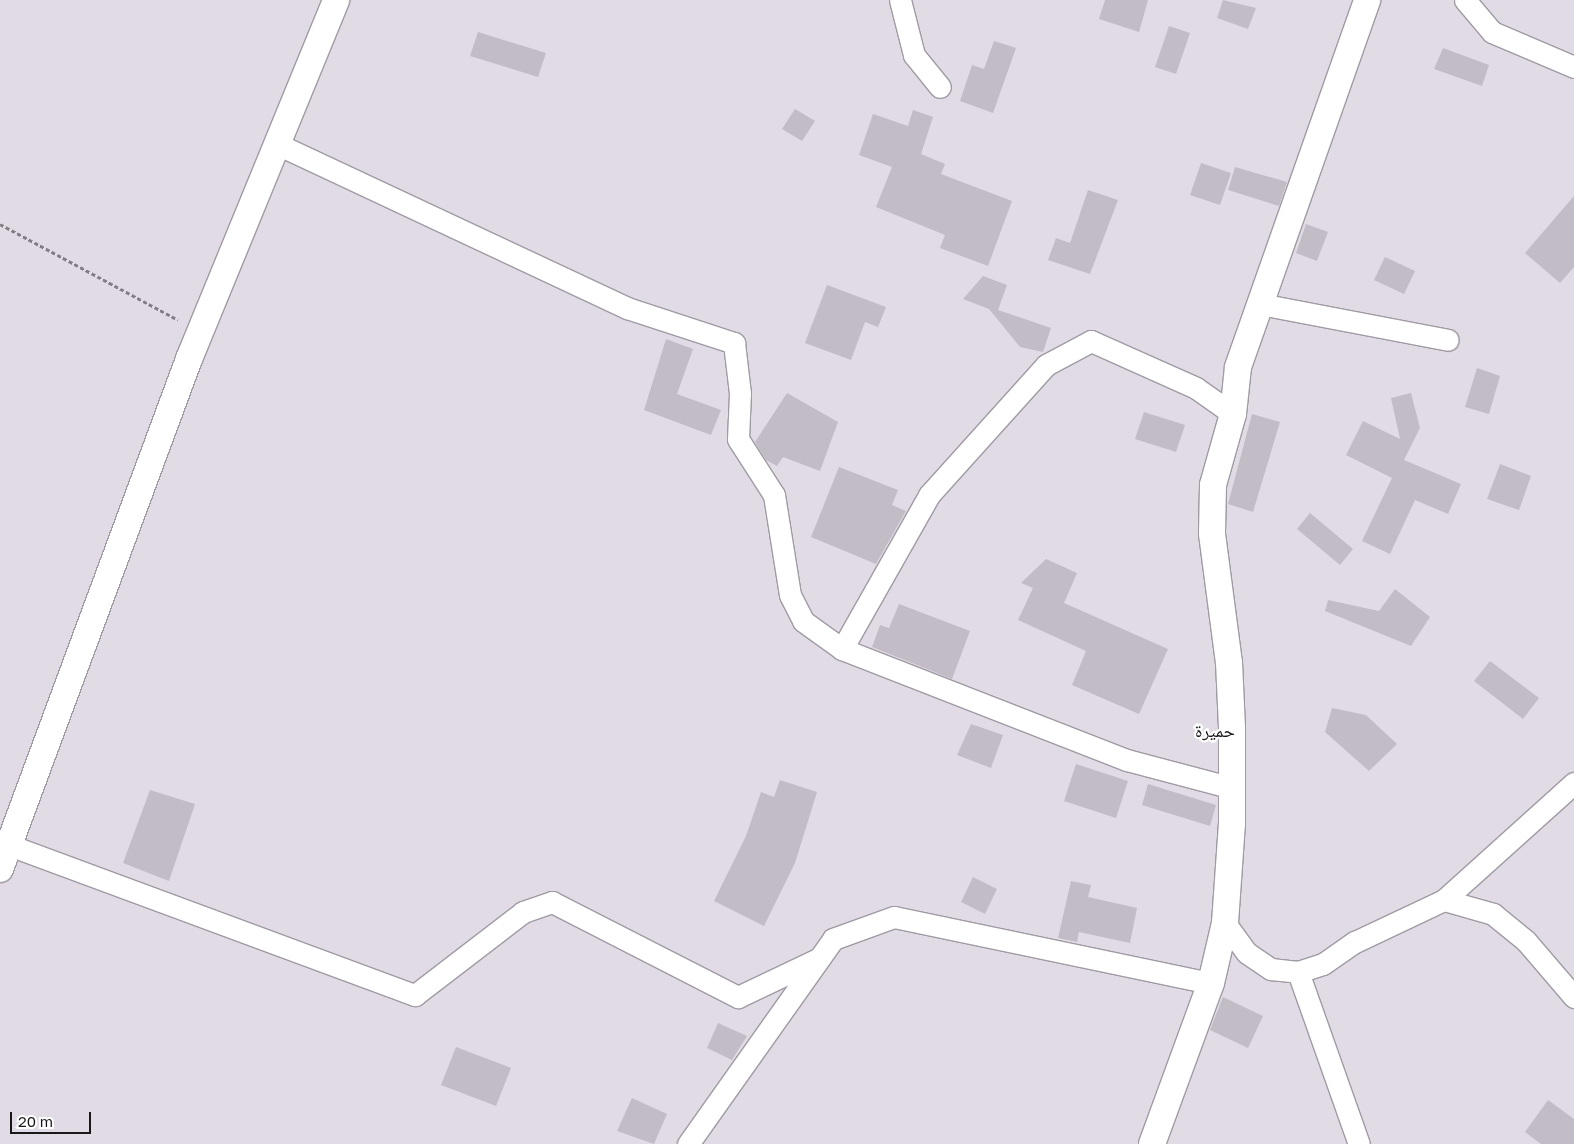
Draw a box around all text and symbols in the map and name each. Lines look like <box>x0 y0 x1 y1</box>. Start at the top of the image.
district label: حميرة <box>1195 719 1235 741</box>
scale bar <box>12 1102 94 1134</box>
text: 20 m <box>18 1112 53 1130</box>

